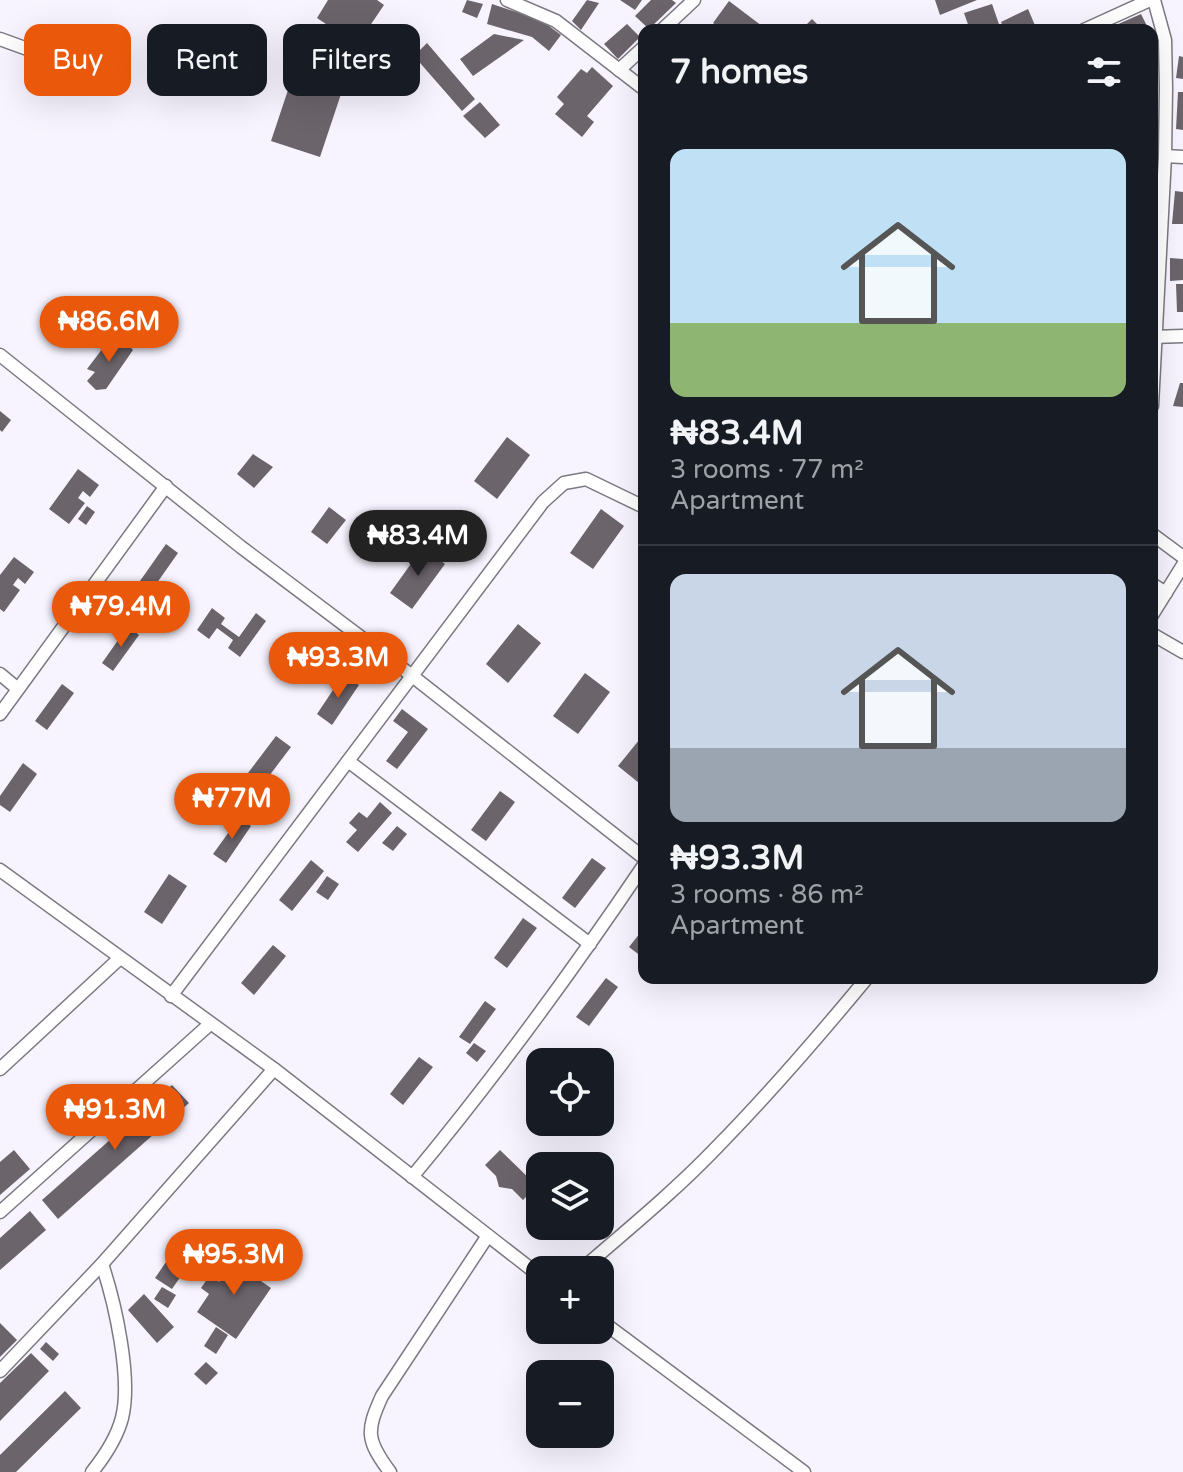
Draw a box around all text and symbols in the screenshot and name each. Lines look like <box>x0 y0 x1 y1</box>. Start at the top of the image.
chip: Buy <box>24 24 131 96</box>
chip: Rent <box>147 24 267 96</box>
chip: Filters <box>283 24 420 96</box>
icon: filters <box>1082 50 1126 94</box>
text: 7 homes <box>670 52 808 93</box>
icon: home <box>826 201 970 345</box>
pin: ₦86.6M <box>44 296 174 364</box>
text: ₦86.6M <box>58 306 160 337</box>
text: ₦83.4M <box>670 413 804 454</box>
text: 3 rooms · 77 m² <box>670 454 864 485</box>
text: Apartment <box>670 485 804 516</box>
pin: ₦83.4M <box>353 510 483 578</box>
text: ₦83.4M <box>367 520 469 551</box>
pin: ₦79.4M <box>56 581 186 649</box>
text: ₦79.4M <box>70 591 172 622</box>
icon: home <box>826 626 970 770</box>
pin: ₦93.3M <box>273 632 403 700</box>
text: ₦93.3M <box>287 642 389 673</box>
pin: ₦77M <box>185 773 279 841</box>
text: ₦77M <box>192 783 272 814</box>
text: ₦93.3M <box>670 838 804 879</box>
text: 3 rooms · 86 m² <box>670 879 864 910</box>
text: Apartment <box>670 910 804 941</box>
map controls <box>526 1048 614 1448</box>
button: locate <box>526 1048 614 1136</box>
pin: ₦91.3M <box>50 1084 180 1152</box>
text: ₦91.3M <box>64 1094 166 1125</box>
button: layers <box>526 1152 614 1240</box>
pin: ₦95.3M <box>169 1229 299 1297</box>
text: ₦95.3M <box>183 1239 285 1270</box>
button: + <box>526 1256 614 1344</box>
button: − <box>526 1360 614 1448</box>

